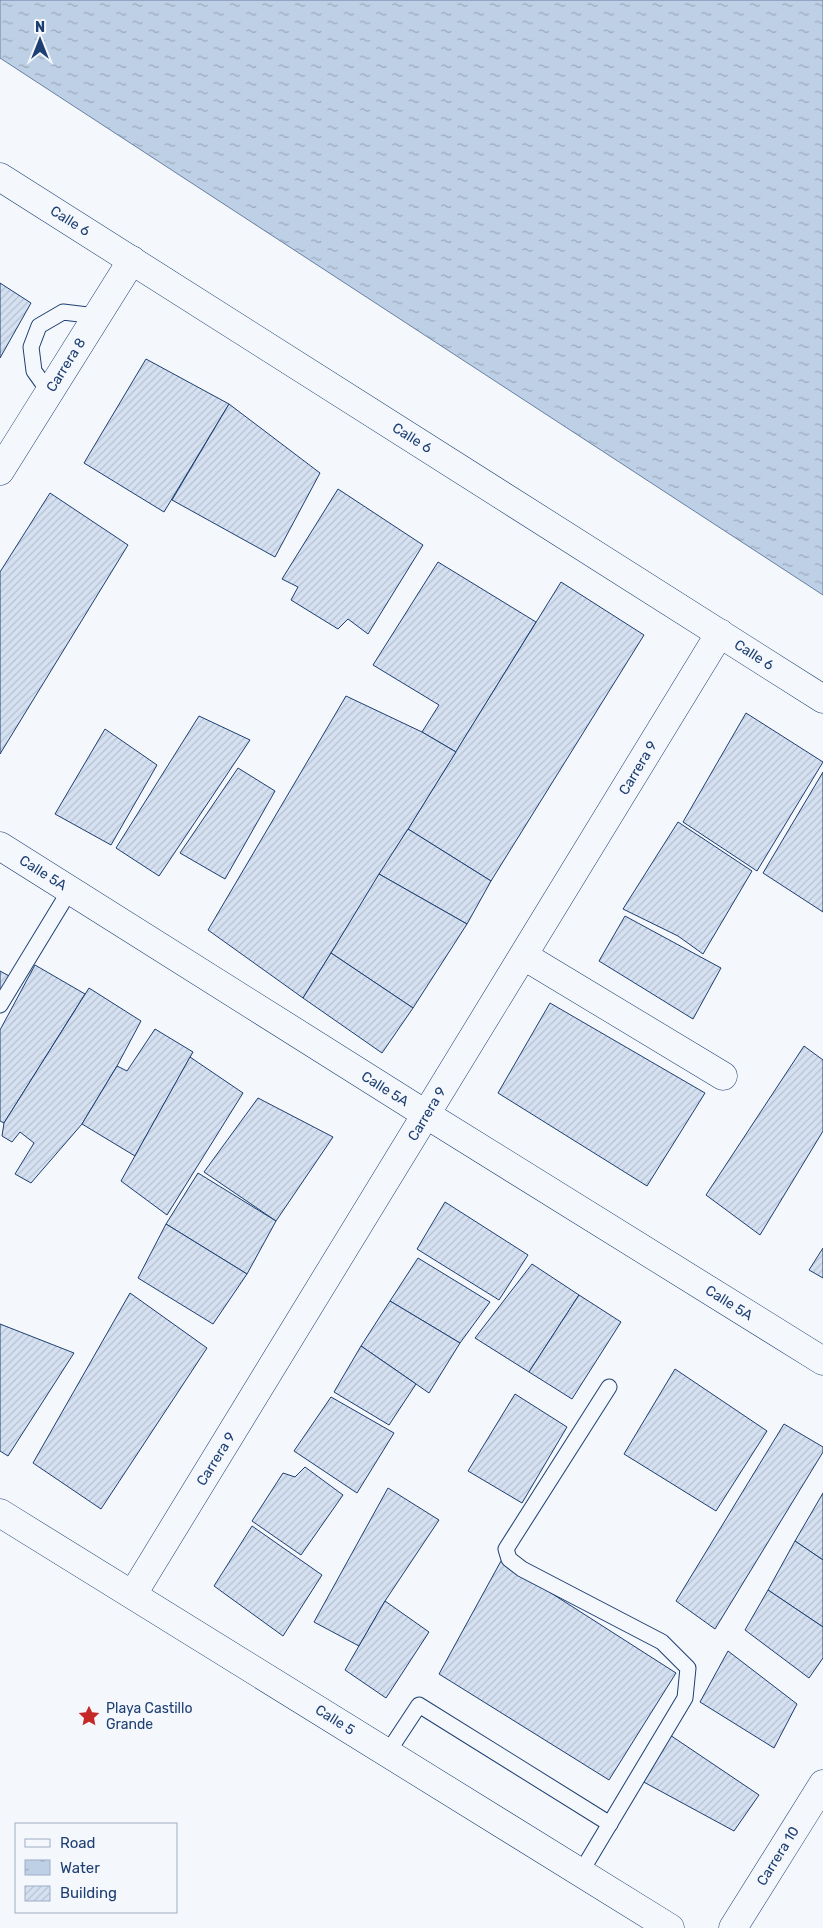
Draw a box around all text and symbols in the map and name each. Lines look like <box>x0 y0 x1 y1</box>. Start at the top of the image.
north arrow <box>15 15 65 65</box>
text: N <box>35 19 45 36</box>
street label: Calle 6 <box>47 202 93 240</box>
street label: Carrera 8 <box>43 335 89 395</box>
street label: Calle 6 <box>389 419 435 457</box>
street label: Calle 6 <box>731 636 777 674</box>
street label: Carrera 9 <box>615 738 661 798</box>
street label: Calle 5A <box>16 852 70 895</box>
street label: Calle 5A <box>358 1068 412 1111</box>
street label: Carrera 9 <box>404 1084 450 1144</box>
street label: Calle 5A <box>702 1282 756 1325</box>
street label: Carrera 9 <box>193 1429 239 1489</box>
place label: Playa Castillo Grande <box>106 1700 192 1733</box>
street label: Calle 5 <box>312 1701 358 1739</box>
place icon: Playa Castillo Grande <box>76 1703 102 1729</box>
legend <box>15 1823 178 1913</box>
street label: Carrera 10 <box>753 1823 803 1889</box>
text: Road <box>60 1834 96 1852</box>
text: Water <box>60 1859 100 1877</box>
text: Building <box>60 1884 117 1902</box>

